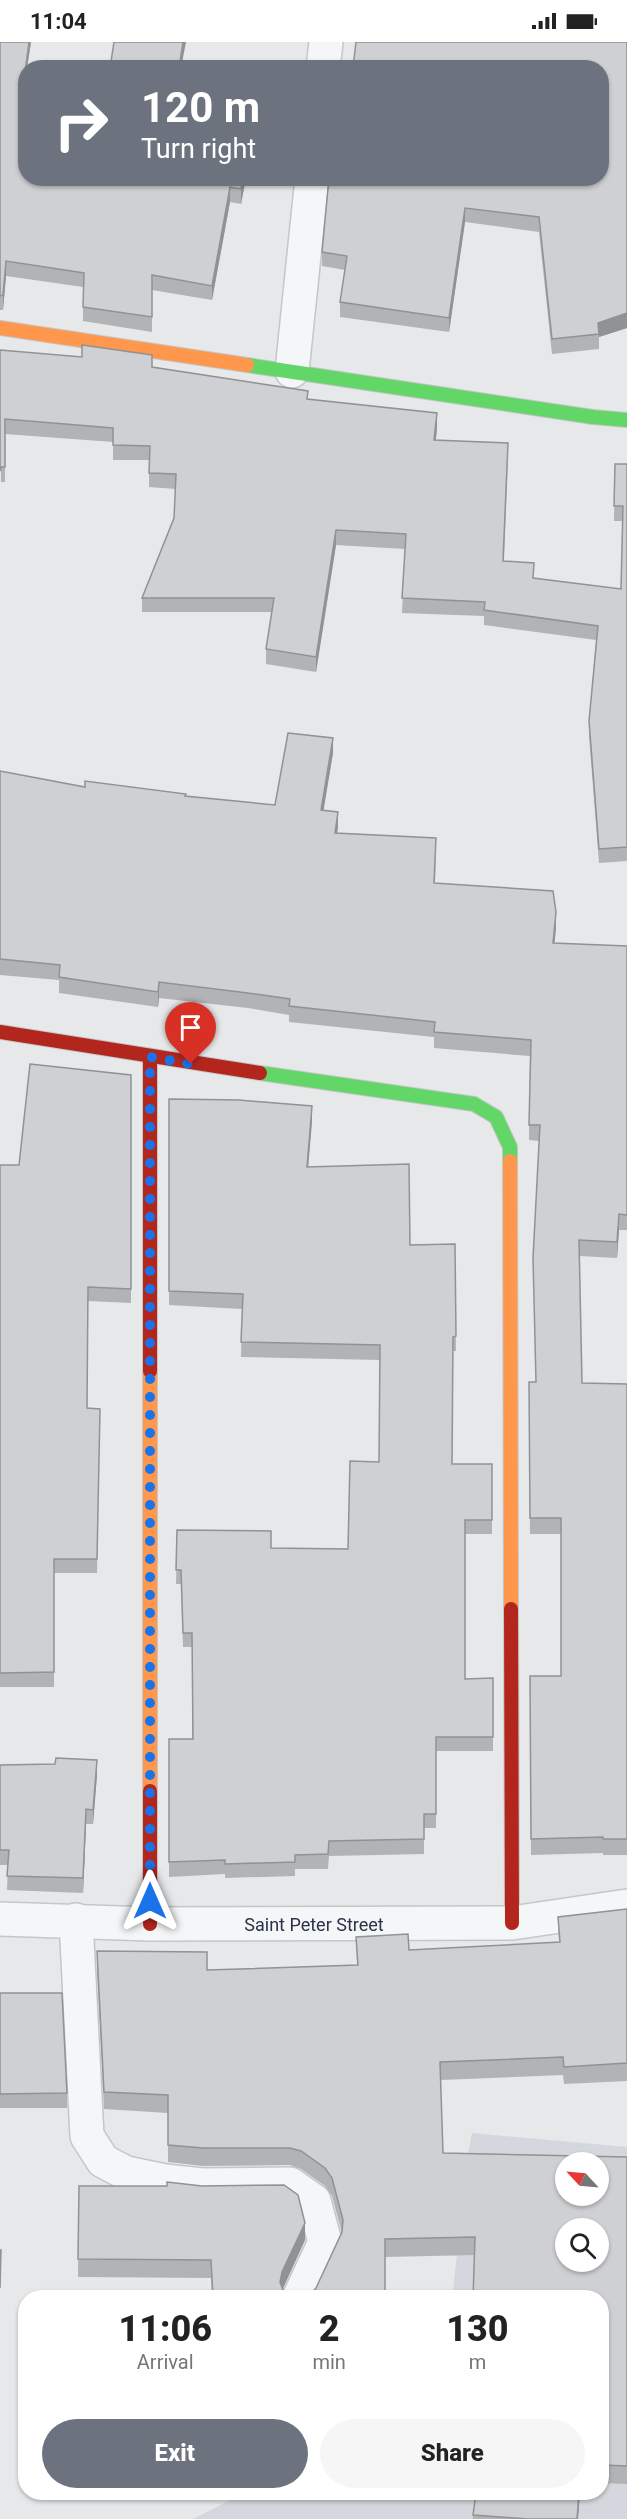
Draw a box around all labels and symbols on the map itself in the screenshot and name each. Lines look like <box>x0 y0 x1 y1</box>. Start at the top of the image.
pin <box>165 1002 216 1064</box>
position arrow <box>118 1869 182 1933</box>
street label: Saint Peter Street <box>244 1914 384 1935</box>
north arrow <box>555 2152 609 2206</box>

